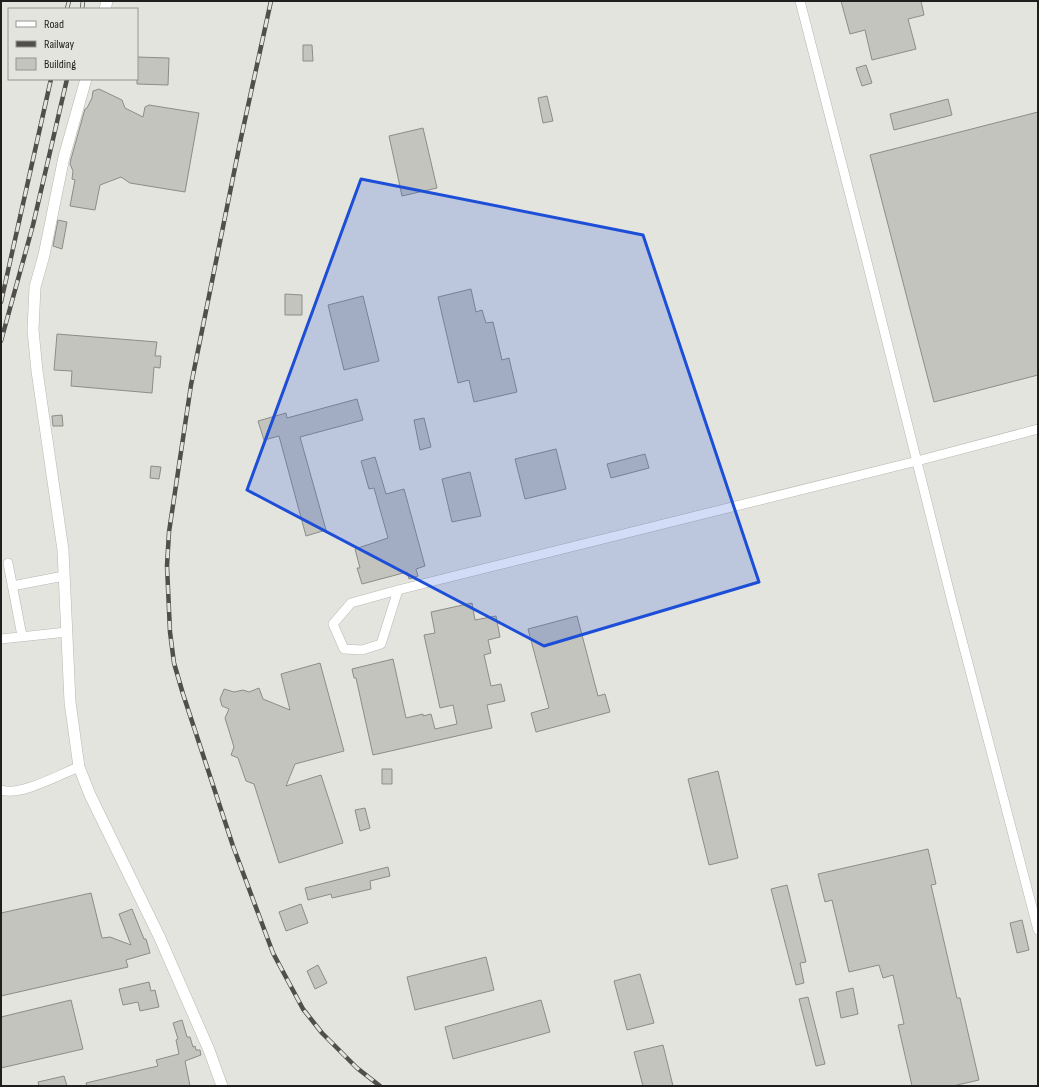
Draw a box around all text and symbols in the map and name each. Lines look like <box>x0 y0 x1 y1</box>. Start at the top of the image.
legend <box>8 8 138 80</box>
text: Road <box>44 17 64 32</box>
text: Railway <box>44 37 75 52</box>
text: Building <box>44 57 76 72</box>

